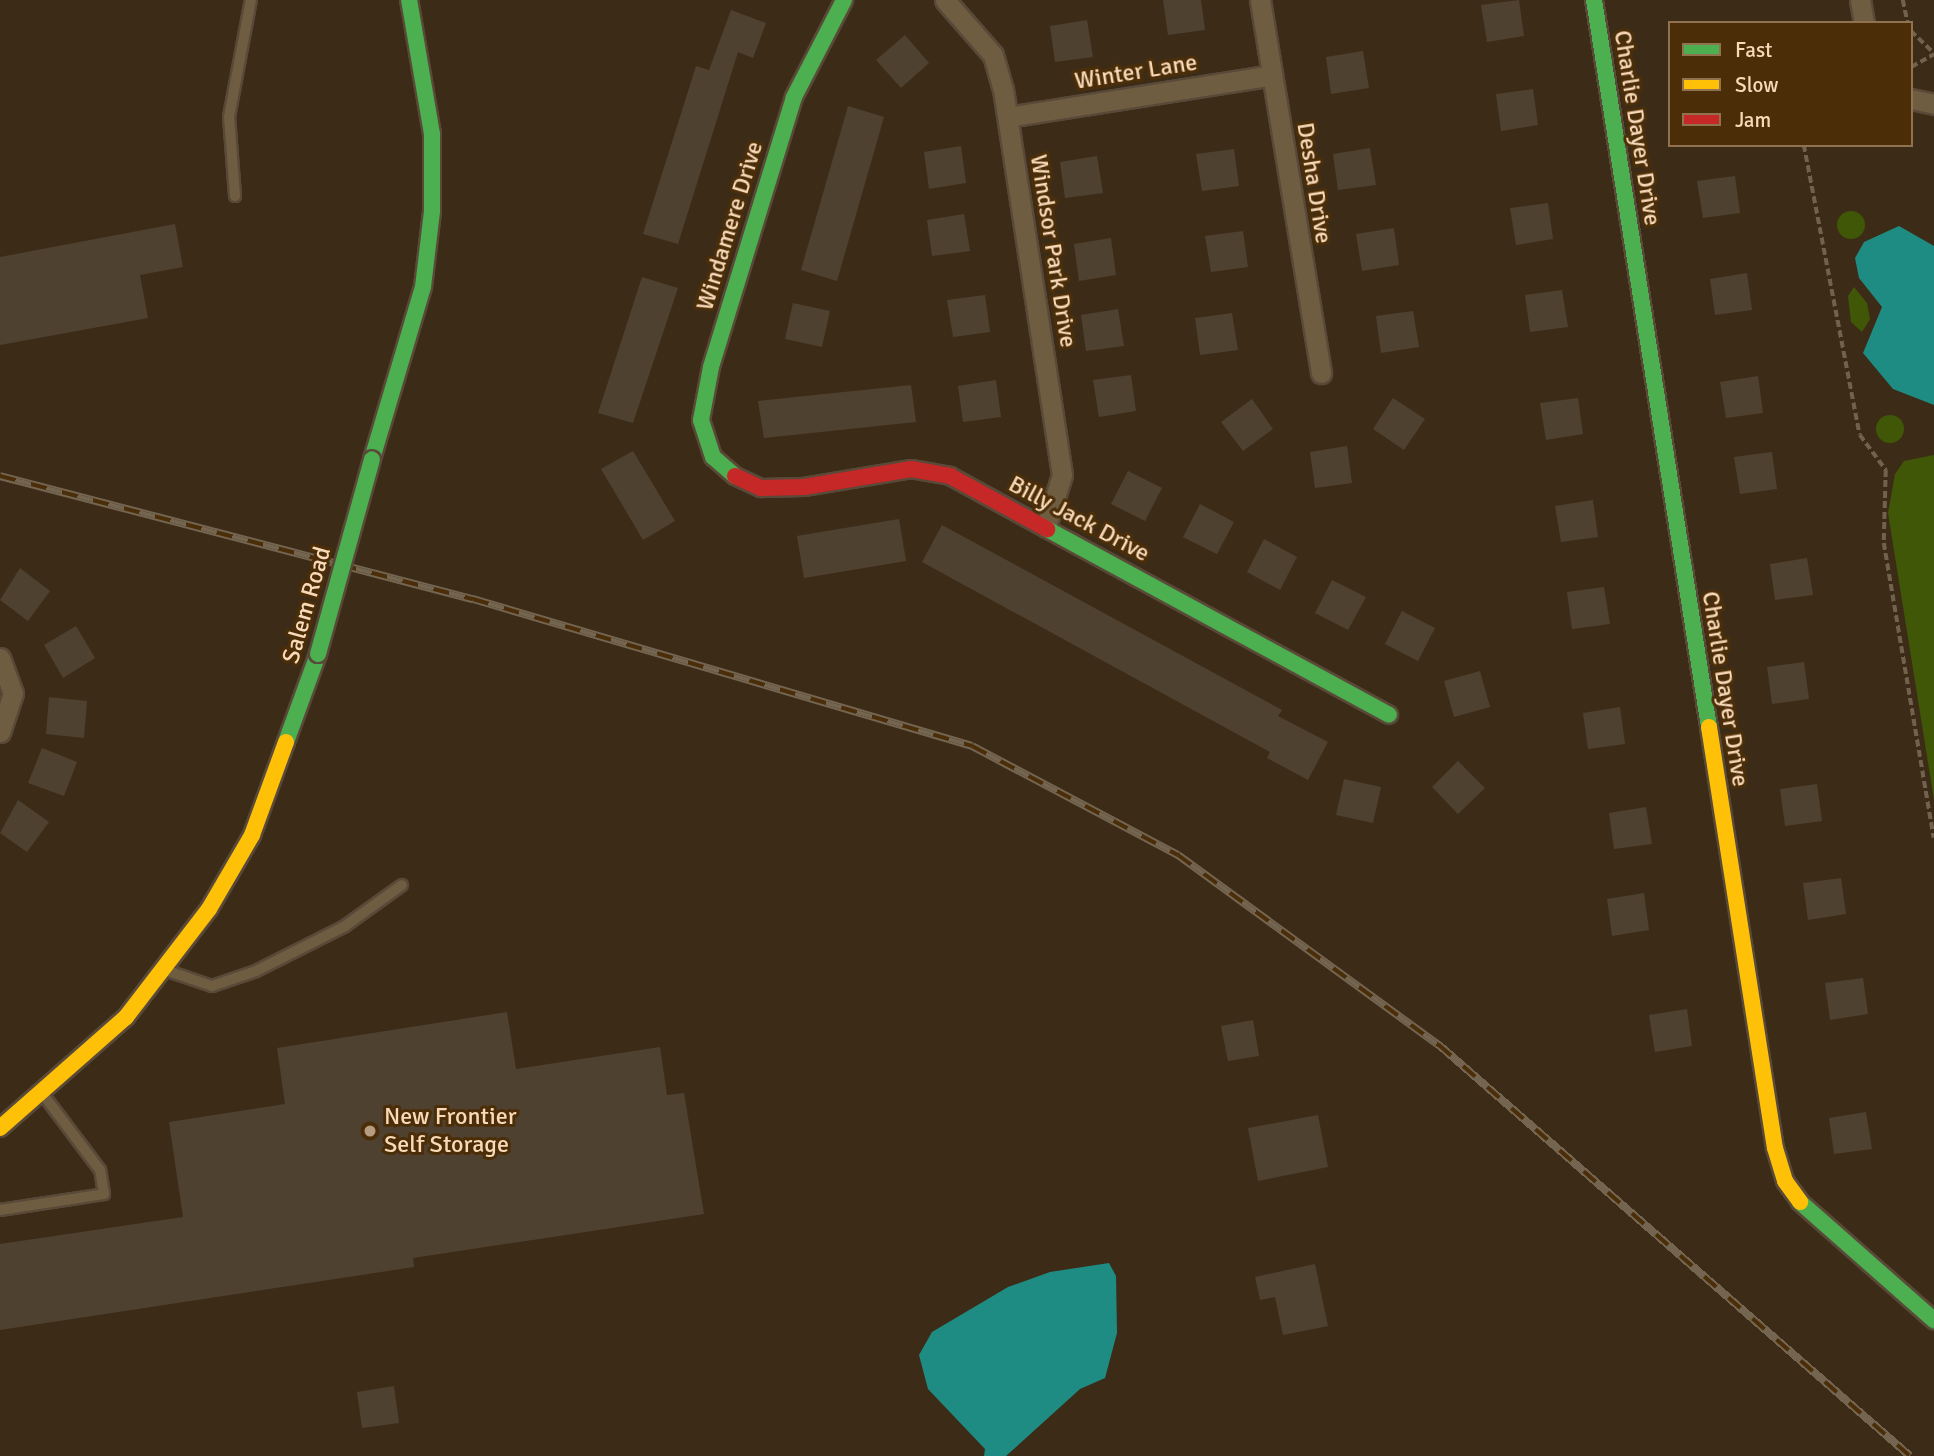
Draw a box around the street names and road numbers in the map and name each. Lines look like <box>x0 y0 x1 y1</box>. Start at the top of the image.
street label: Charlie Dayer Drive <box>1607 28 1667 228</box>
street label: Winter Lane <box>1073 48 1199 96</box>
street label: Desha Drive <box>1290 120 1338 246</box>
street label: Windamere Drive <box>691 138 769 314</box>
street label: Windsor Park Drive <box>1024 153 1082 349</box>
street label: Billy Jack Drive <box>1004 470 1154 568</box>
street label: Salem Road <box>277 543 337 667</box>
street label: Charlie Dayer Drive <box>1695 589 1755 789</box>

